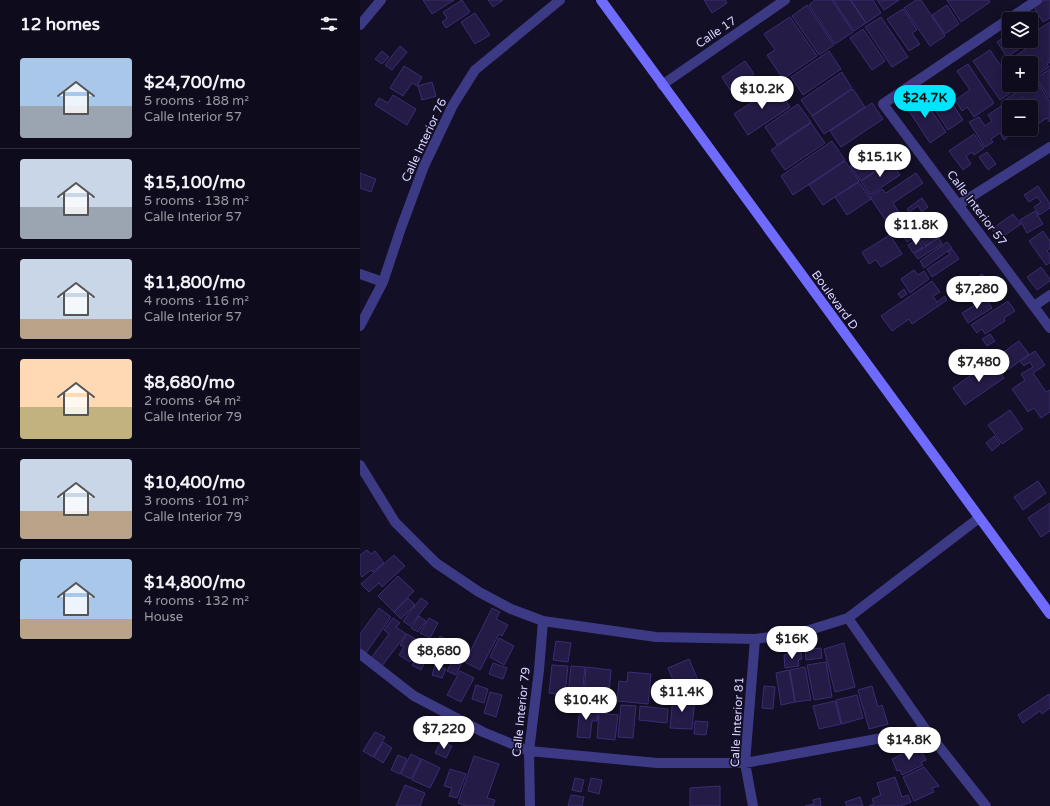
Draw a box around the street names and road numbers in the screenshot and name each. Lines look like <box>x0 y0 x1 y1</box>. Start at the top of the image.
street label: Calle 17 <box>693 13 739 51</box>
street label: Calle Interior 76 <box>399 96 449 184</box>
street label: Calle Interior 57 <box>944 168 1010 248</box>
street label: Boulevard D <box>809 268 861 332</box>
street label: Calle Interior 79 <box>509 666 533 758</box>
street label: Calle Interior 81 <box>728 676 746 768</box>

